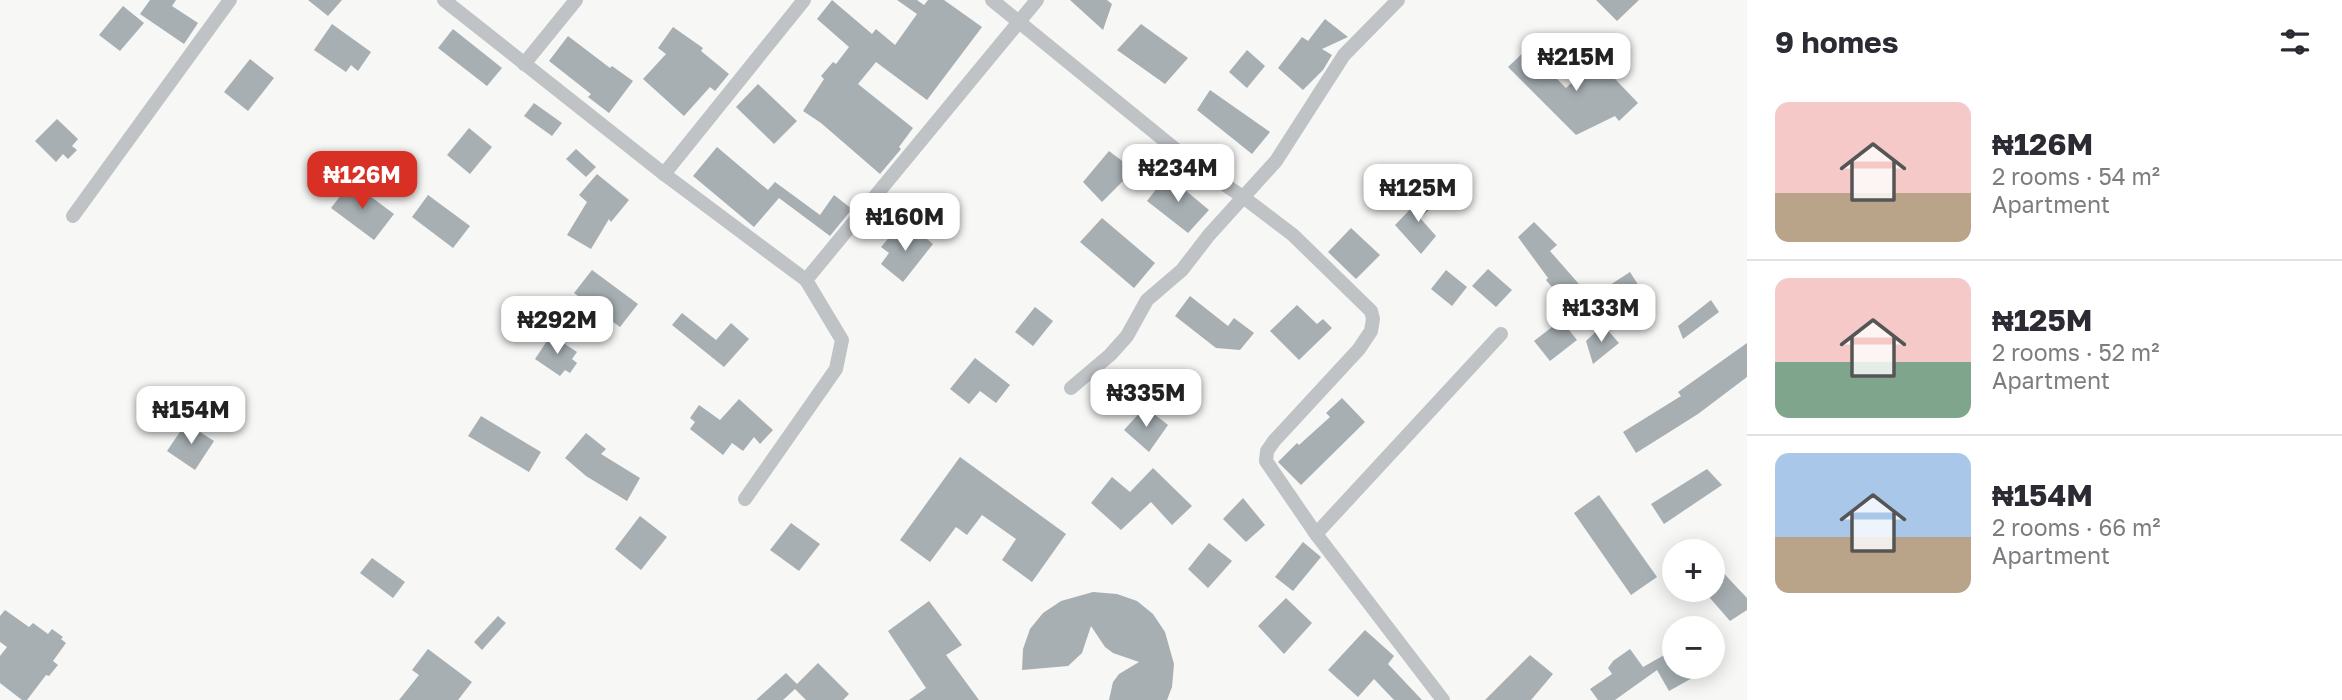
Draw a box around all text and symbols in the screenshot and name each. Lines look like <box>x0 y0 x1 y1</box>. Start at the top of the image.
icon: filters <box>2276 23 2314 61</box>
text: 9 homes <box>1775 24 1898 60</box>
pin: ₦215M <box>1527 34 1625 93</box>
text: ₦215M <box>1538 42 1615 70</box>
text: ₦126M <box>1992 126 2093 162</box>
icon: home <box>1831 130 1915 214</box>
pin: ₦234M <box>1129 144 1227 204</box>
pin: ₦126M <box>313 152 411 211</box>
text: ₦234M <box>1138 153 1218 181</box>
text: ₦126M <box>323 160 401 188</box>
text: 2 rooms · 54 m² <box>1992 162 2160 190</box>
pin: ₦125M <box>1369 164 1467 224</box>
text: ₦125M <box>1380 173 1457 201</box>
text: Apartment <box>1992 190 2110 218</box>
pin: ₦160M <box>856 194 954 253</box>
text: ₦160M <box>866 202 944 230</box>
pin: ₦133M <box>1552 284 1650 344</box>
text: ₦133M <box>1563 293 1640 321</box>
pin: ₦292M <box>508 296 606 356</box>
text: ₦125M <box>1992 302 2092 338</box>
text: ₦292M <box>517 305 597 333</box>
icon: home <box>1831 306 1915 390</box>
text: 2 rooms · 52 m² <box>1992 338 2159 366</box>
text: Apartment <box>1992 366 2110 394</box>
pin: ₦335M <box>1097 370 1195 429</box>
text: ₦335M <box>1106 378 1186 406</box>
pin: ₦154M <box>142 386 240 446</box>
text: ₦154M <box>152 395 230 423</box>
text: ₦154M <box>1992 477 2093 513</box>
icon: home <box>1831 481 1915 565</box>
text: 2 rooms · 66 m² <box>1992 513 2161 541</box>
map controls <box>1662 539 1725 679</box>
button: + <box>1662 539 1725 602</box>
text: Apartment <box>1992 541 2110 569</box>
button: − <box>1662 616 1725 679</box>

